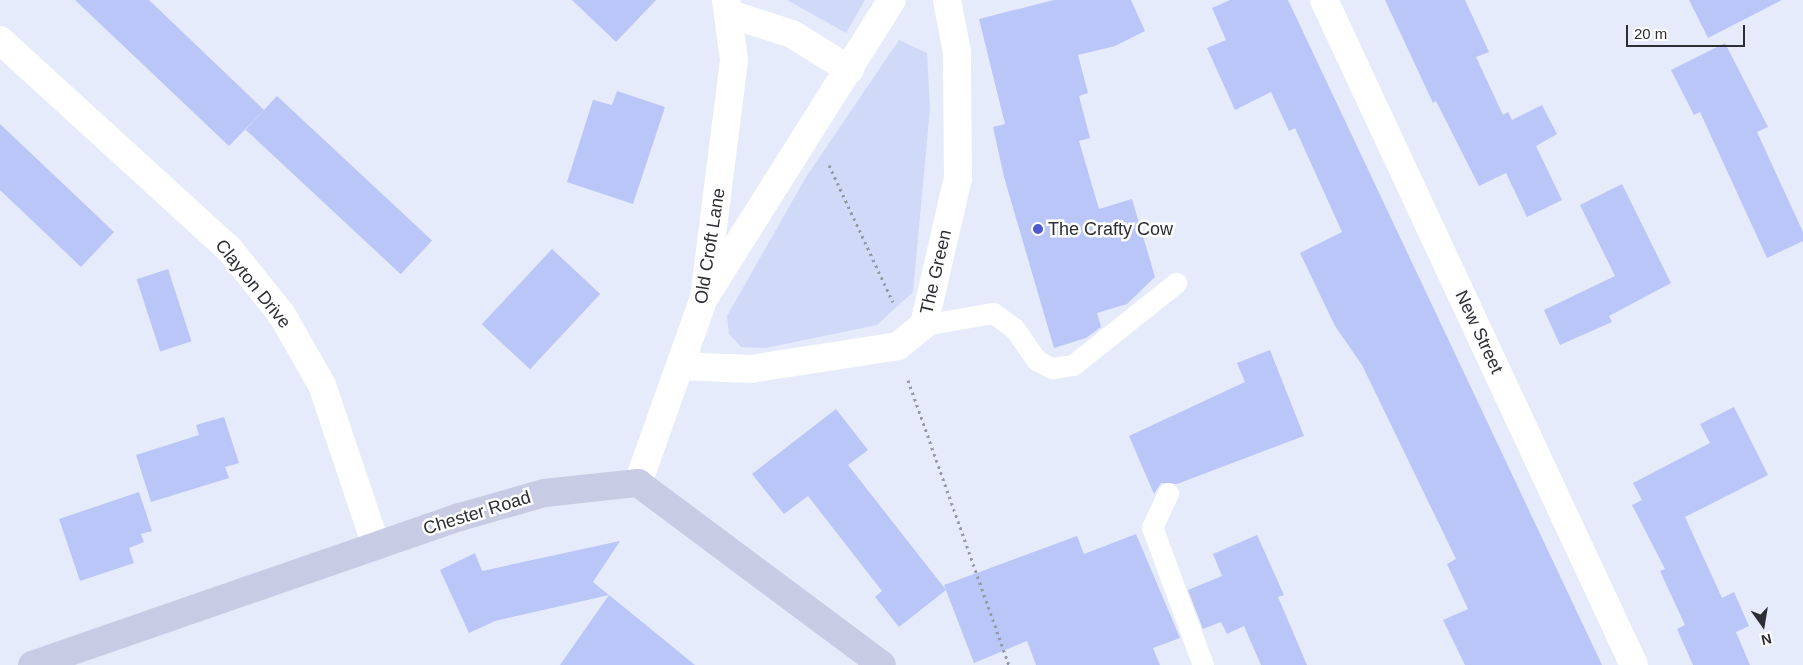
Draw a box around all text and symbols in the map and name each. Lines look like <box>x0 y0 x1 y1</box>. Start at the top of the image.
scale bar <box>1628 15 1747 47</box>
text: 20 m <box>1634 25 1667 42</box>
street label: Old Croft Lane <box>690 187 730 305</box>
place label: The Crafty Cow <box>1048 218 1173 240</box>
marker: The Crafty Cow <box>1032 223 1044 235</box>
street label: The Green <box>916 228 956 316</box>
street label: Clayton Drive <box>211 235 295 333</box>
street label: New Street <box>1450 287 1508 377</box>
street label: Chester Road <box>421 486 533 540</box>
north arrow <box>1738 600 1788 650</box>
text: N <box>1760 631 1773 649</box>

